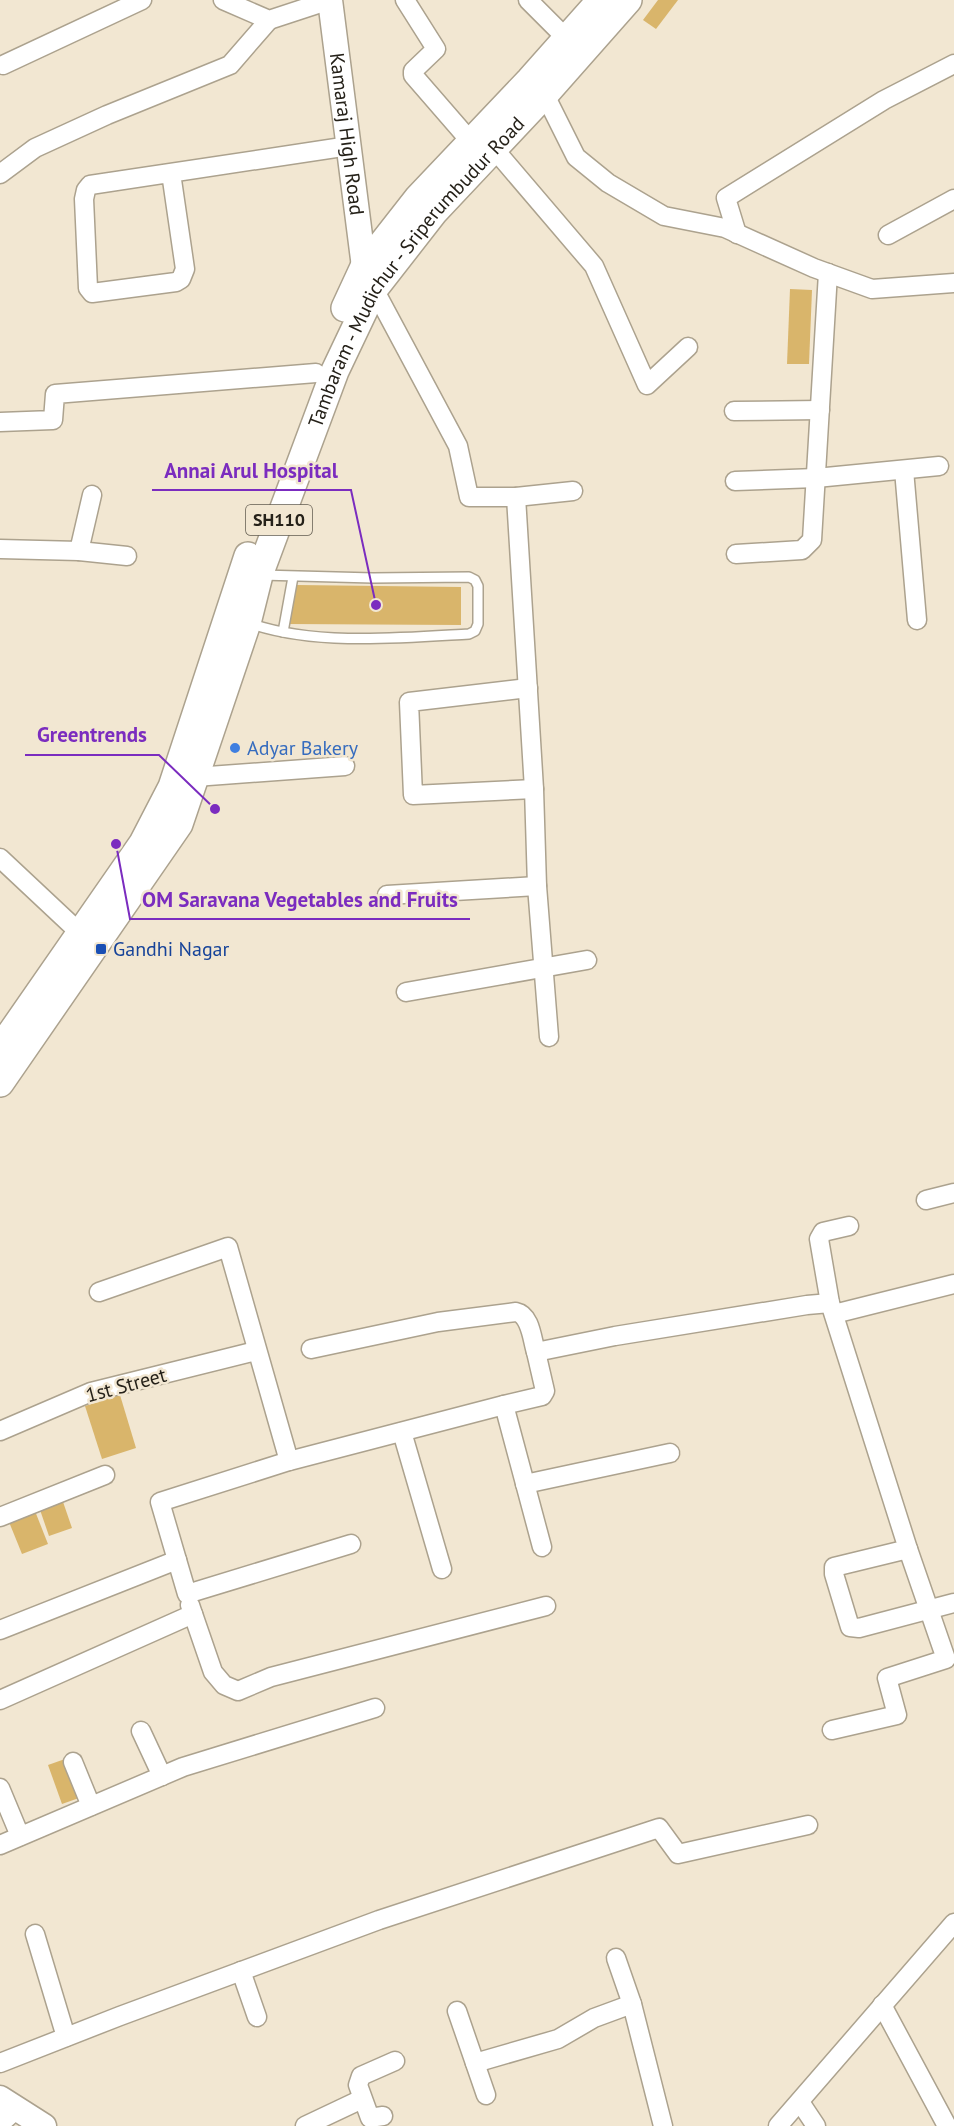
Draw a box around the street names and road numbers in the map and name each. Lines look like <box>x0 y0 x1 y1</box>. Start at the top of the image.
street label: Kamaraj High Road <box>324 51 370 217</box>
street label: Tambaram - Mudichur - Sriperumbudur Road <box>302 111 530 431</box>
road number: SH110 <box>246 505 312 535</box>
street label: 1st Street <box>83 1362 169 1408</box>

